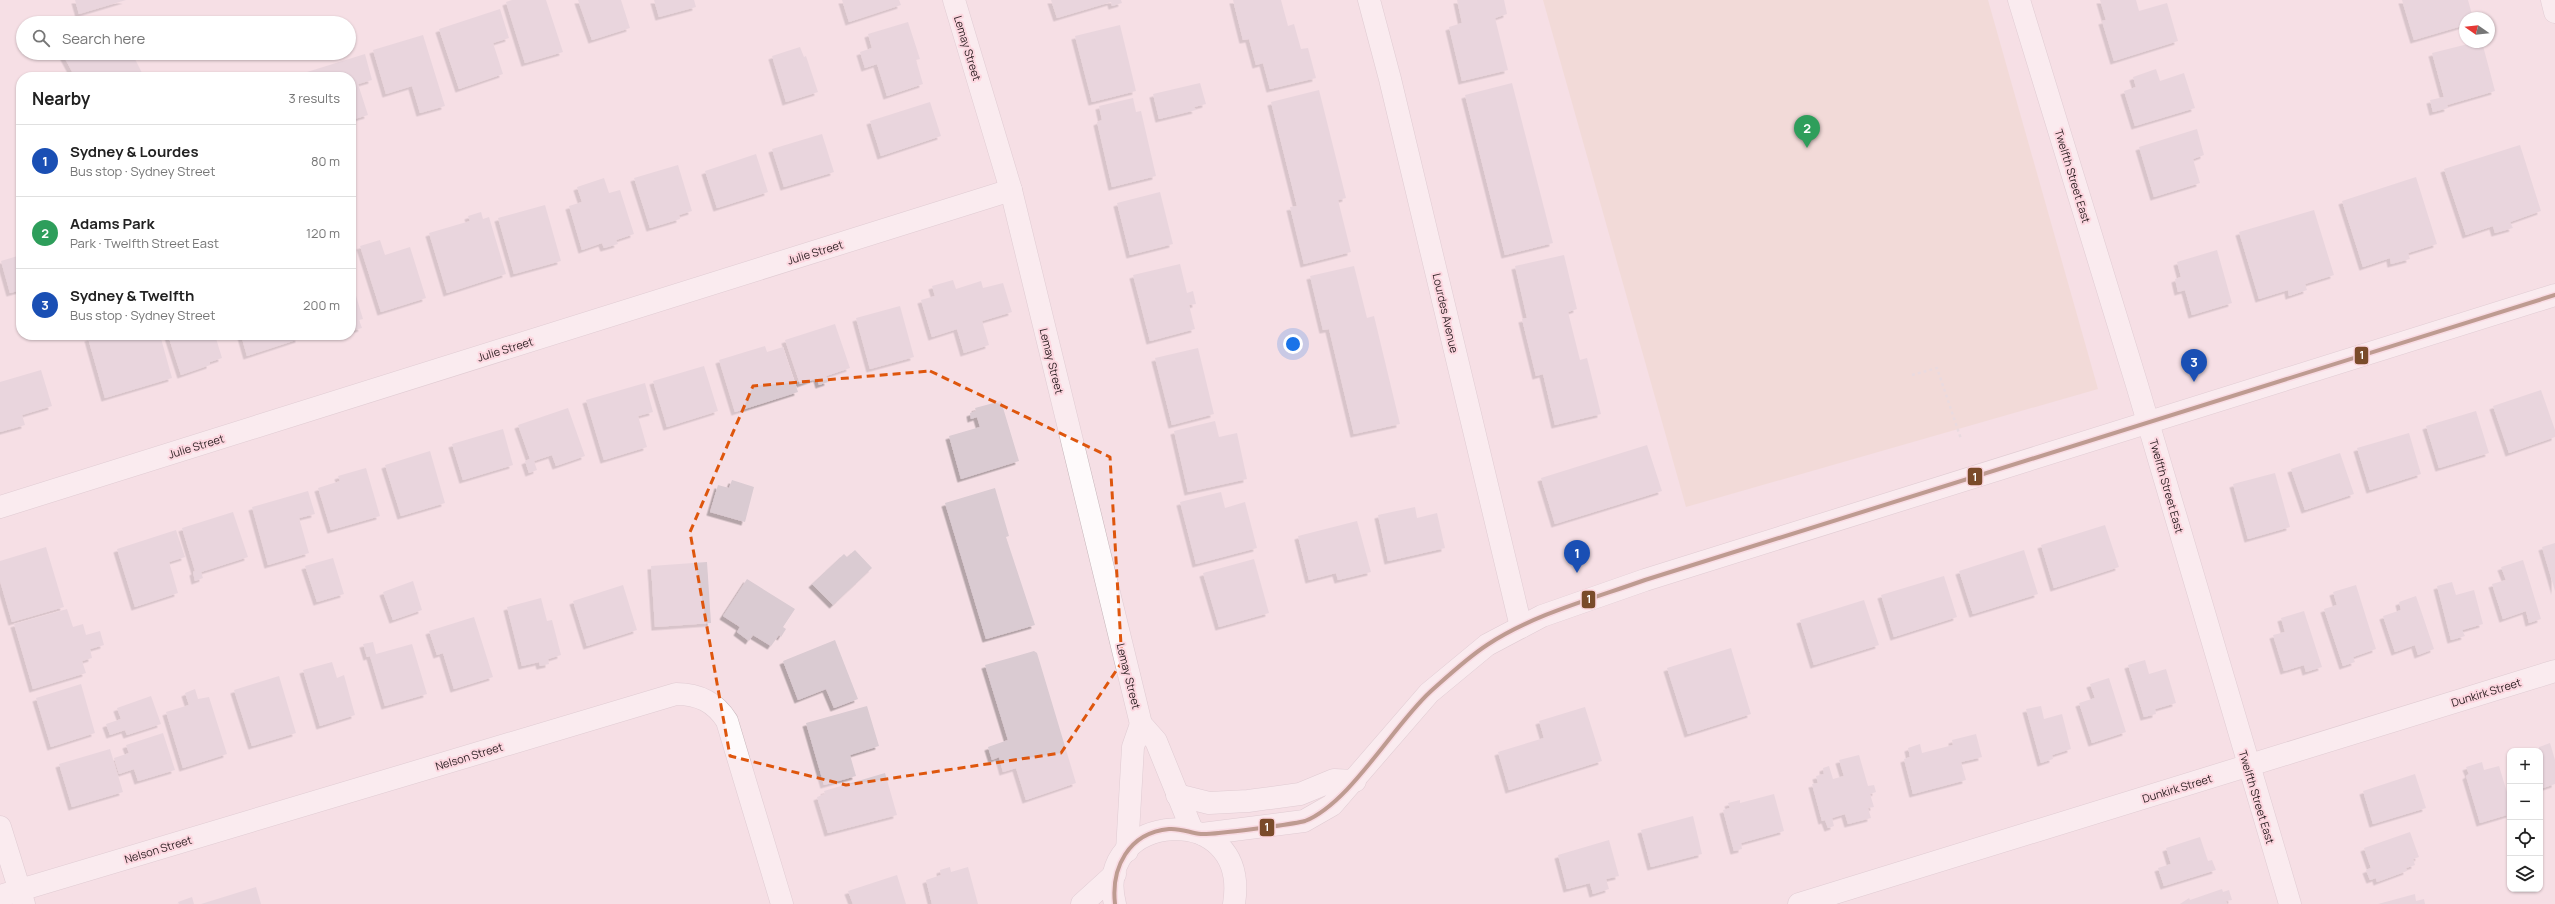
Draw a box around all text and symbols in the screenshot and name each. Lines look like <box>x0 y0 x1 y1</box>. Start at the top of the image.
north arrow <box>2459 12 2495 48</box>
street label: Lemay Street <box>951 14 985 82</box>
search box <box>16 16 356 60</box>
icon: search <box>30 27 52 49</box>
text: Search here <box>62 28 145 49</box>
text: Nearby <box>32 87 90 110</box>
text: 3 results <box>288 89 340 107</box>
pin: 2 <box>1794 115 1820 148</box>
street label: Twelfth Street East <box>2052 127 2094 225</box>
text: Sydney & Lourdes <box>70 141 199 162</box>
text: 1 <box>42 152 48 170</box>
text: 80 m <box>311 152 340 170</box>
text: Bus stop · Sydney Street <box>70 162 215 180</box>
text: Adams Park <box>70 213 155 234</box>
text: 2 <box>41 224 49 242</box>
text: 120 m <box>306 224 340 242</box>
text: Park · Twelfth Street East <box>70 234 219 252</box>
street label: Julie Street <box>785 236 845 268</box>
street label: Lourdes Avenue <box>1430 272 1463 355</box>
text: Sydney & Twelfth <box>70 285 194 306</box>
text: 3 <box>41 296 49 314</box>
text: 200 m <box>303 296 340 314</box>
text: Bus stop · Sydney Street <box>70 306 215 324</box>
street label: Lemay Street <box>1037 327 1067 395</box>
street label: Julie Street <box>475 333 535 365</box>
your location <box>1283 334 1303 354</box>
line badge: 1 <box>2354 346 2369 365</box>
text: 1 <box>2360 347 2364 362</box>
pin: 3 <box>2181 349 2207 382</box>
street label: Julie Street <box>166 430 226 462</box>
street label: Twelfth Street East <box>2146 437 2188 535</box>
line badge: 1 <box>1967 467 1983 486</box>
text: 1 <box>1973 469 1977 484</box>
pin: 1 <box>1564 540 1590 573</box>
line badge: 1 <box>1581 590 1596 609</box>
text: 1 <box>1587 591 1591 606</box>
street label: Lemay Street <box>1114 642 1144 710</box>
street label: Dunkirk Street <box>2449 674 2523 710</box>
street label: Nelson Street <box>433 739 505 773</box>
street label: Twelfth Street East <box>2236 748 2278 846</box>
map controls <box>2507 748 2543 892</box>
button: + <box>2507 748 2543 784</box>
street label: Dunkirk Street <box>2140 770 2214 806</box>
button: − <box>2507 784 2543 820</box>
line badge: 1 <box>1259 818 1275 837</box>
text: 1 <box>1265 819 1269 834</box>
button: locate <box>2507 820 2543 856</box>
street label: Nelson Street <box>122 832 194 866</box>
button: layers <box>2507 856 2543 892</box>

